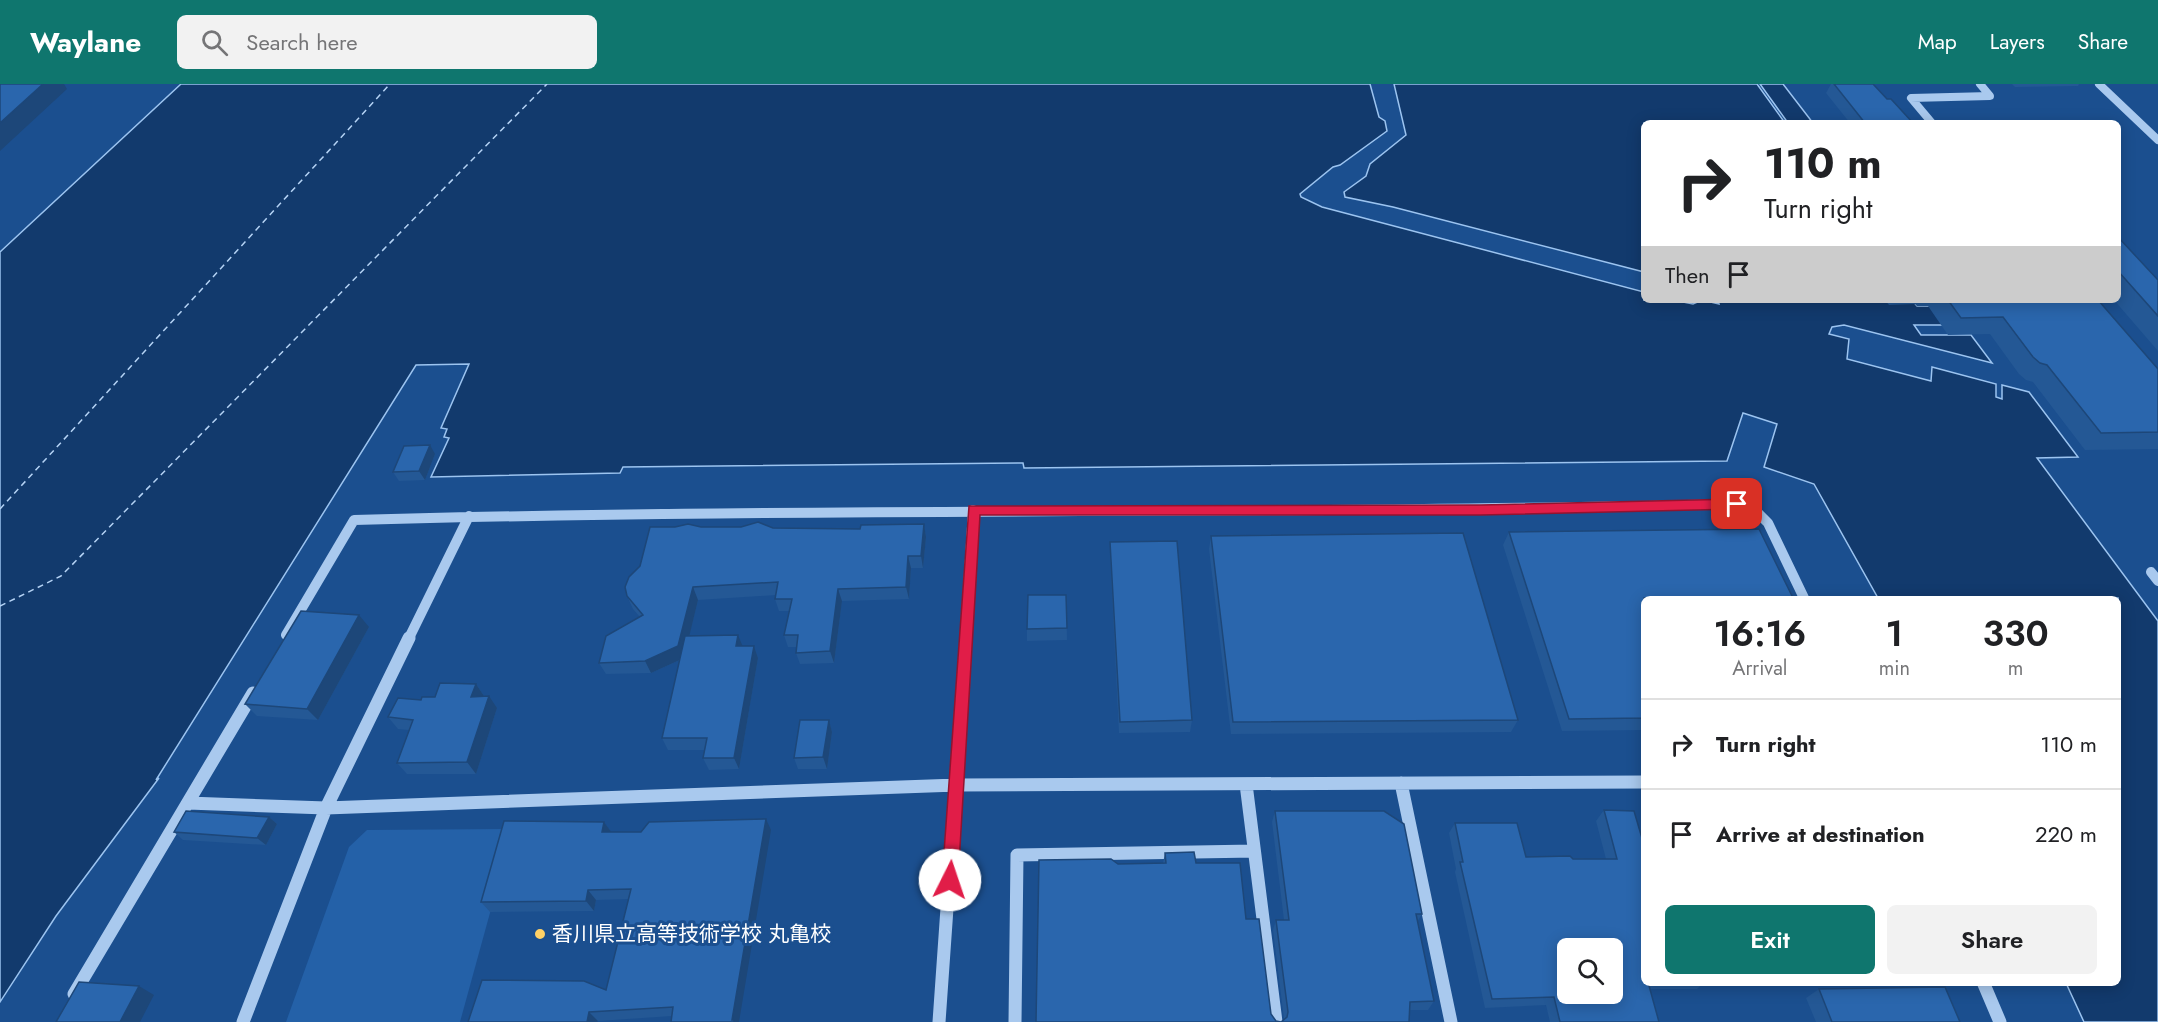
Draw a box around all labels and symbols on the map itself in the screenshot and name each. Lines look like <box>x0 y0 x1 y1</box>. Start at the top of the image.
pin <box>1711 478 1762 529</box>
position arrow <box>918 848 982 912</box>
place label: 香川県立高等技術学校 丸亀校 <box>552 919 831 949</box>
marker: 香川県立高等技術学校 丸亀校 <box>533 927 547 941</box>

